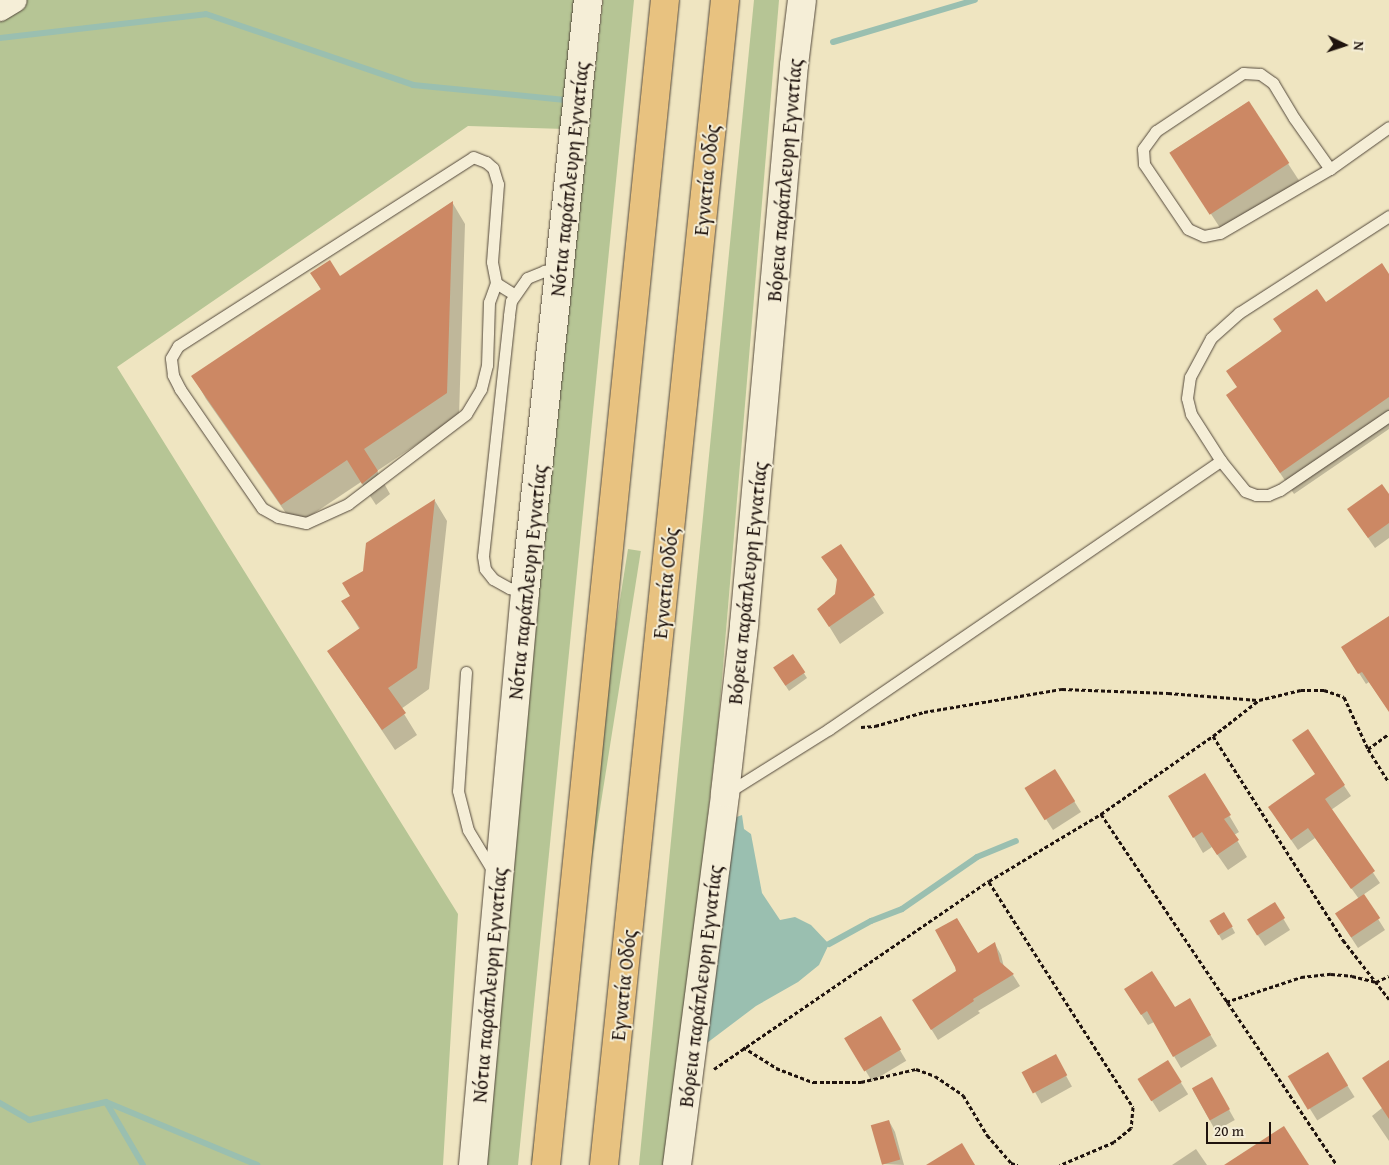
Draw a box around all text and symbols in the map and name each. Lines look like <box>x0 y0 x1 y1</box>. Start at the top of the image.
north arrow <box>1319 20 1369 70</box>
text: N <box>1349 41 1369 51</box>
street label: Βόρεια παράπλευρη Εγνατίας <box>761 57 807 303</box>
street label: Νότια παράπλευρη Εγνατίας <box>545 60 593 298</box>
street label: Εγνατία Οδός <box>688 123 724 237</box>
street label: Βόρεια παράπλευρη Εγνατίας <box>722 460 772 706</box>
street label: Νότια παράπλευρη Εγνατίας <box>503 463 551 701</box>
street label: Εγνατία Οδός <box>647 526 683 640</box>
street label: Βόρεια παράπλευρη Εγνατίας <box>673 863 727 1109</box>
street label: Νότια παράπλευρη Εγνατίας <box>467 866 511 1104</box>
street label: Εγνατία Οδός <box>605 928 641 1042</box>
scale bar <box>1209 1112 1274 1144</box>
text: 20 m <box>1214 1120 1244 1141</box>

